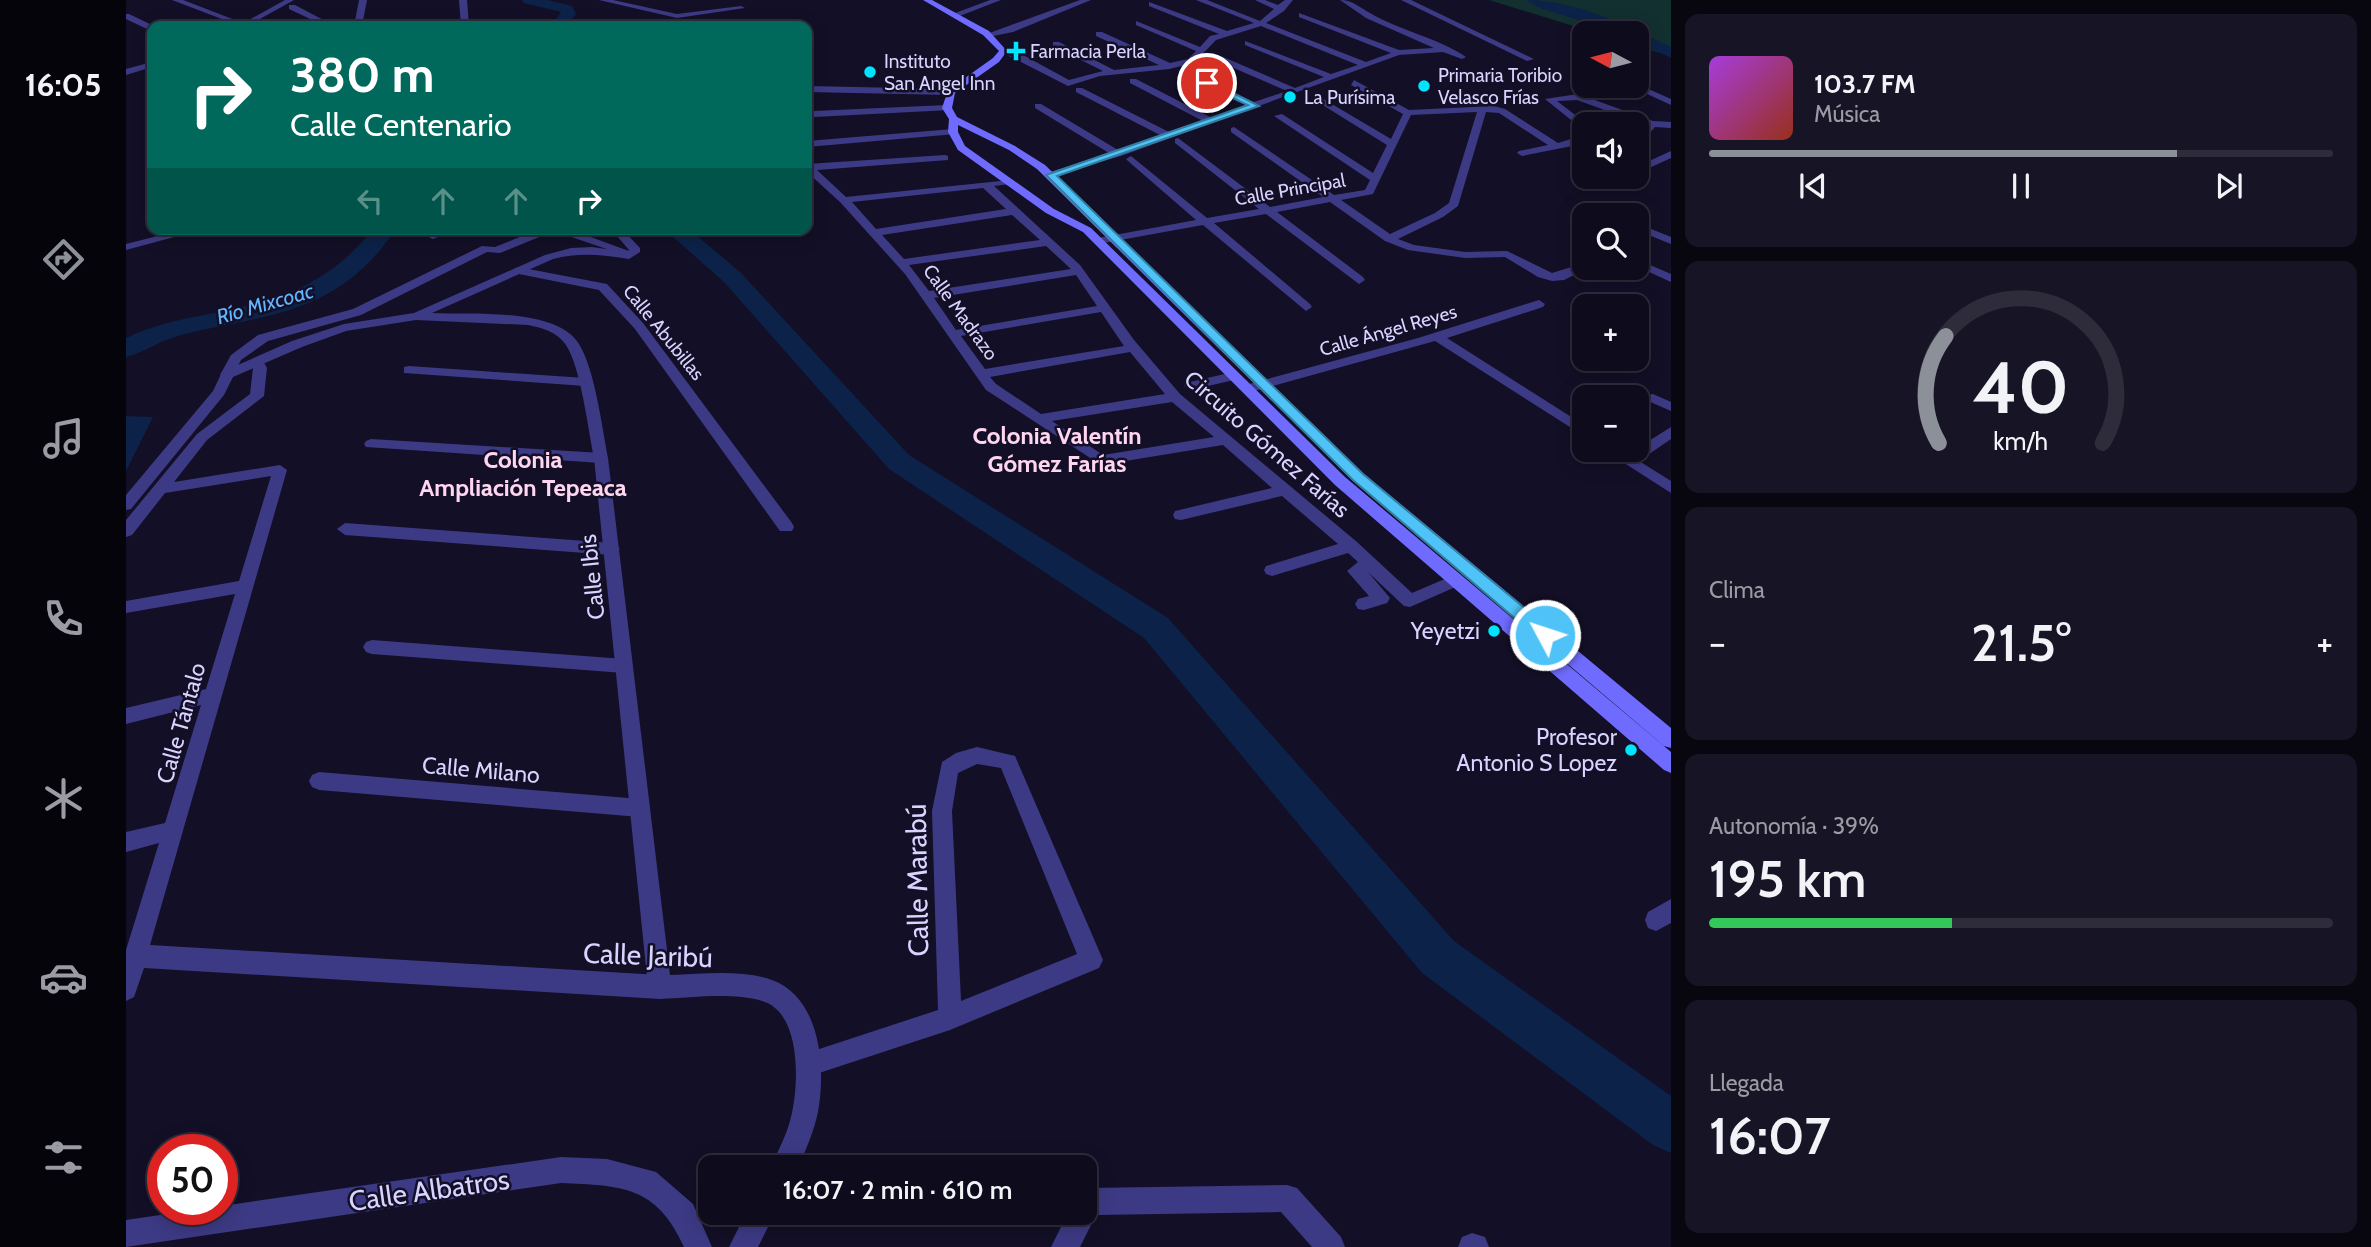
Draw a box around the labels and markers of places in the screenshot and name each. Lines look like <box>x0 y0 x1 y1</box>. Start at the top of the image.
place label: Farmacia Perla <box>1030 40 1146 63</box>
marker: Farmacia Perla <box>1008 43 1024 59</box>
place label: Instituto San Angel Inn <box>884 50 995 95</box>
pin <box>1177 53 1237 113</box>
marker: Instituto San Angel Inn <box>862 64 878 80</box>
place label: Primaria Toribio Velasco Frías <box>1438 64 1562 109</box>
marker: Primaria Toribio Velasco Frías <box>1416 78 1432 94</box>
place label: La Purísima <box>1304 86 1395 109</box>
marker: La Purísima <box>1282 89 1298 105</box>
place label: Yeyetzi <box>1410 617 1480 645</box>
marker: Yeyetzi <box>1486 623 1502 639</box>
place label: Profesor Antonio S Lopez <box>1456 723 1618 777</box>
marker: Profesor Antonio S Lopez <box>1623 742 1639 758</box>

